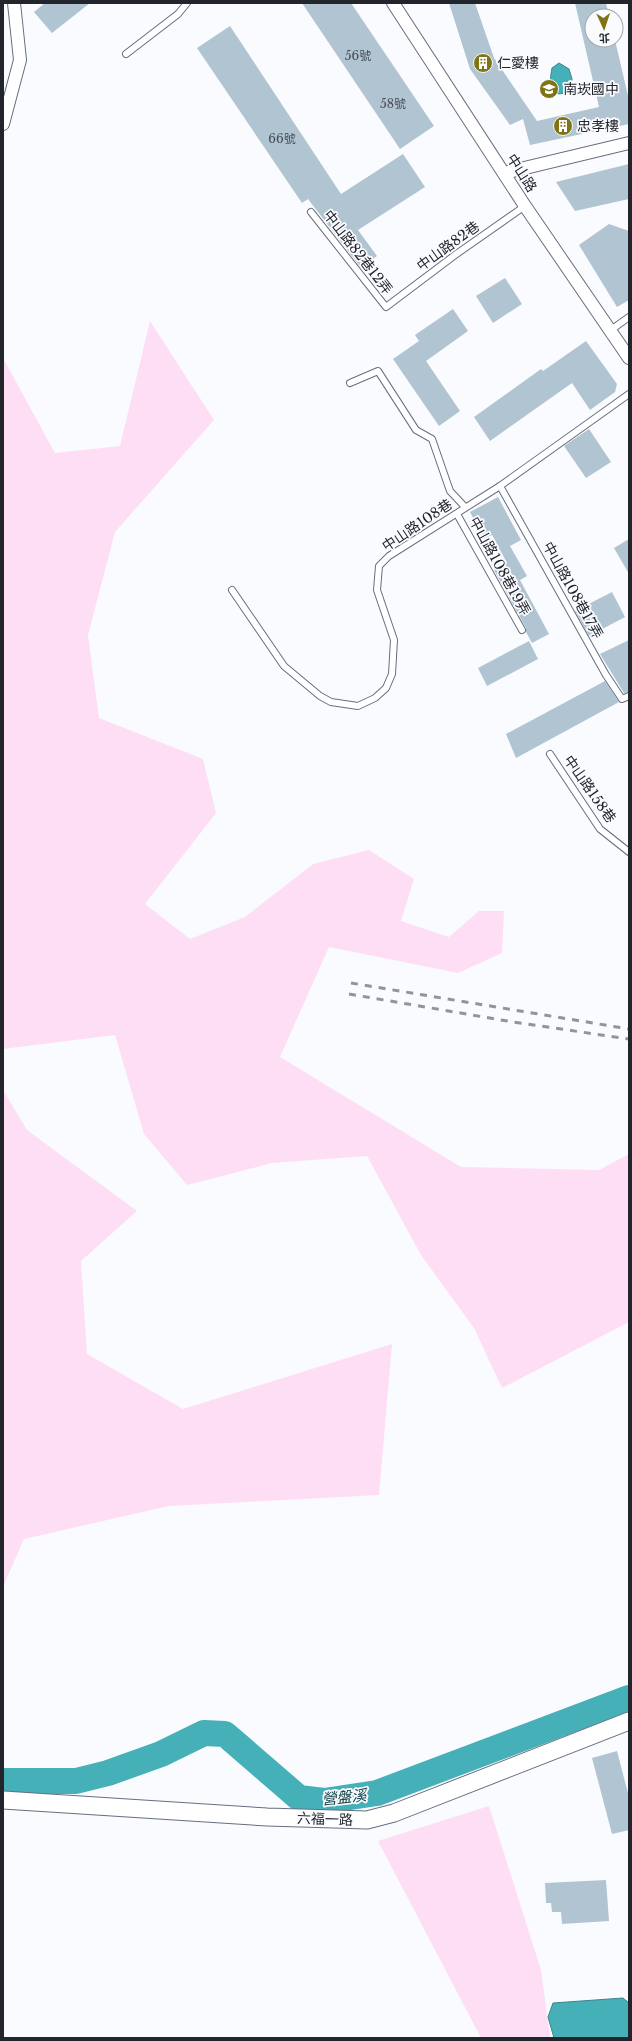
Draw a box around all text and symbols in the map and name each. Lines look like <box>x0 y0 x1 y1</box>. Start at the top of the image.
north arrow <box>584 8 624 48</box>
text: 北 <box>599 31 610 45</box>
house number: 56號 <box>345 48 371 63</box>
building icon: 仁愛樓 <box>472 52 494 74</box>
place label: 仁愛樓 <box>497 54 539 72</box>
school or university icon: 南崁國中 <box>538 78 560 100</box>
place label: 南崁國中 <box>563 80 619 98</box>
house number: 58號 <box>380 96 406 111</box>
building icon: 忠孝樓 <box>552 115 574 137</box>
place label: 忠孝樓 <box>577 117 619 135</box>
house number: 66號 <box>268 131 296 146</box>
street label: 中山路 <box>503 150 541 196</box>
street label: 中山路82巷12弄 <box>320 206 396 298</box>
street label: 中山路82巷 <box>413 217 483 275</box>
street label: 中山路108巷 <box>379 495 455 555</box>
street label: 中山路108巷19弄 <box>465 514 535 618</box>
street label: 中山路108巷17弄 <box>539 538 607 642</box>
street label: 中山路158巷 <box>560 752 620 826</box>
water label: 營盤溪 <box>321 1785 369 1809</box>
street label: 六福一路 <box>297 1809 353 1829</box>

